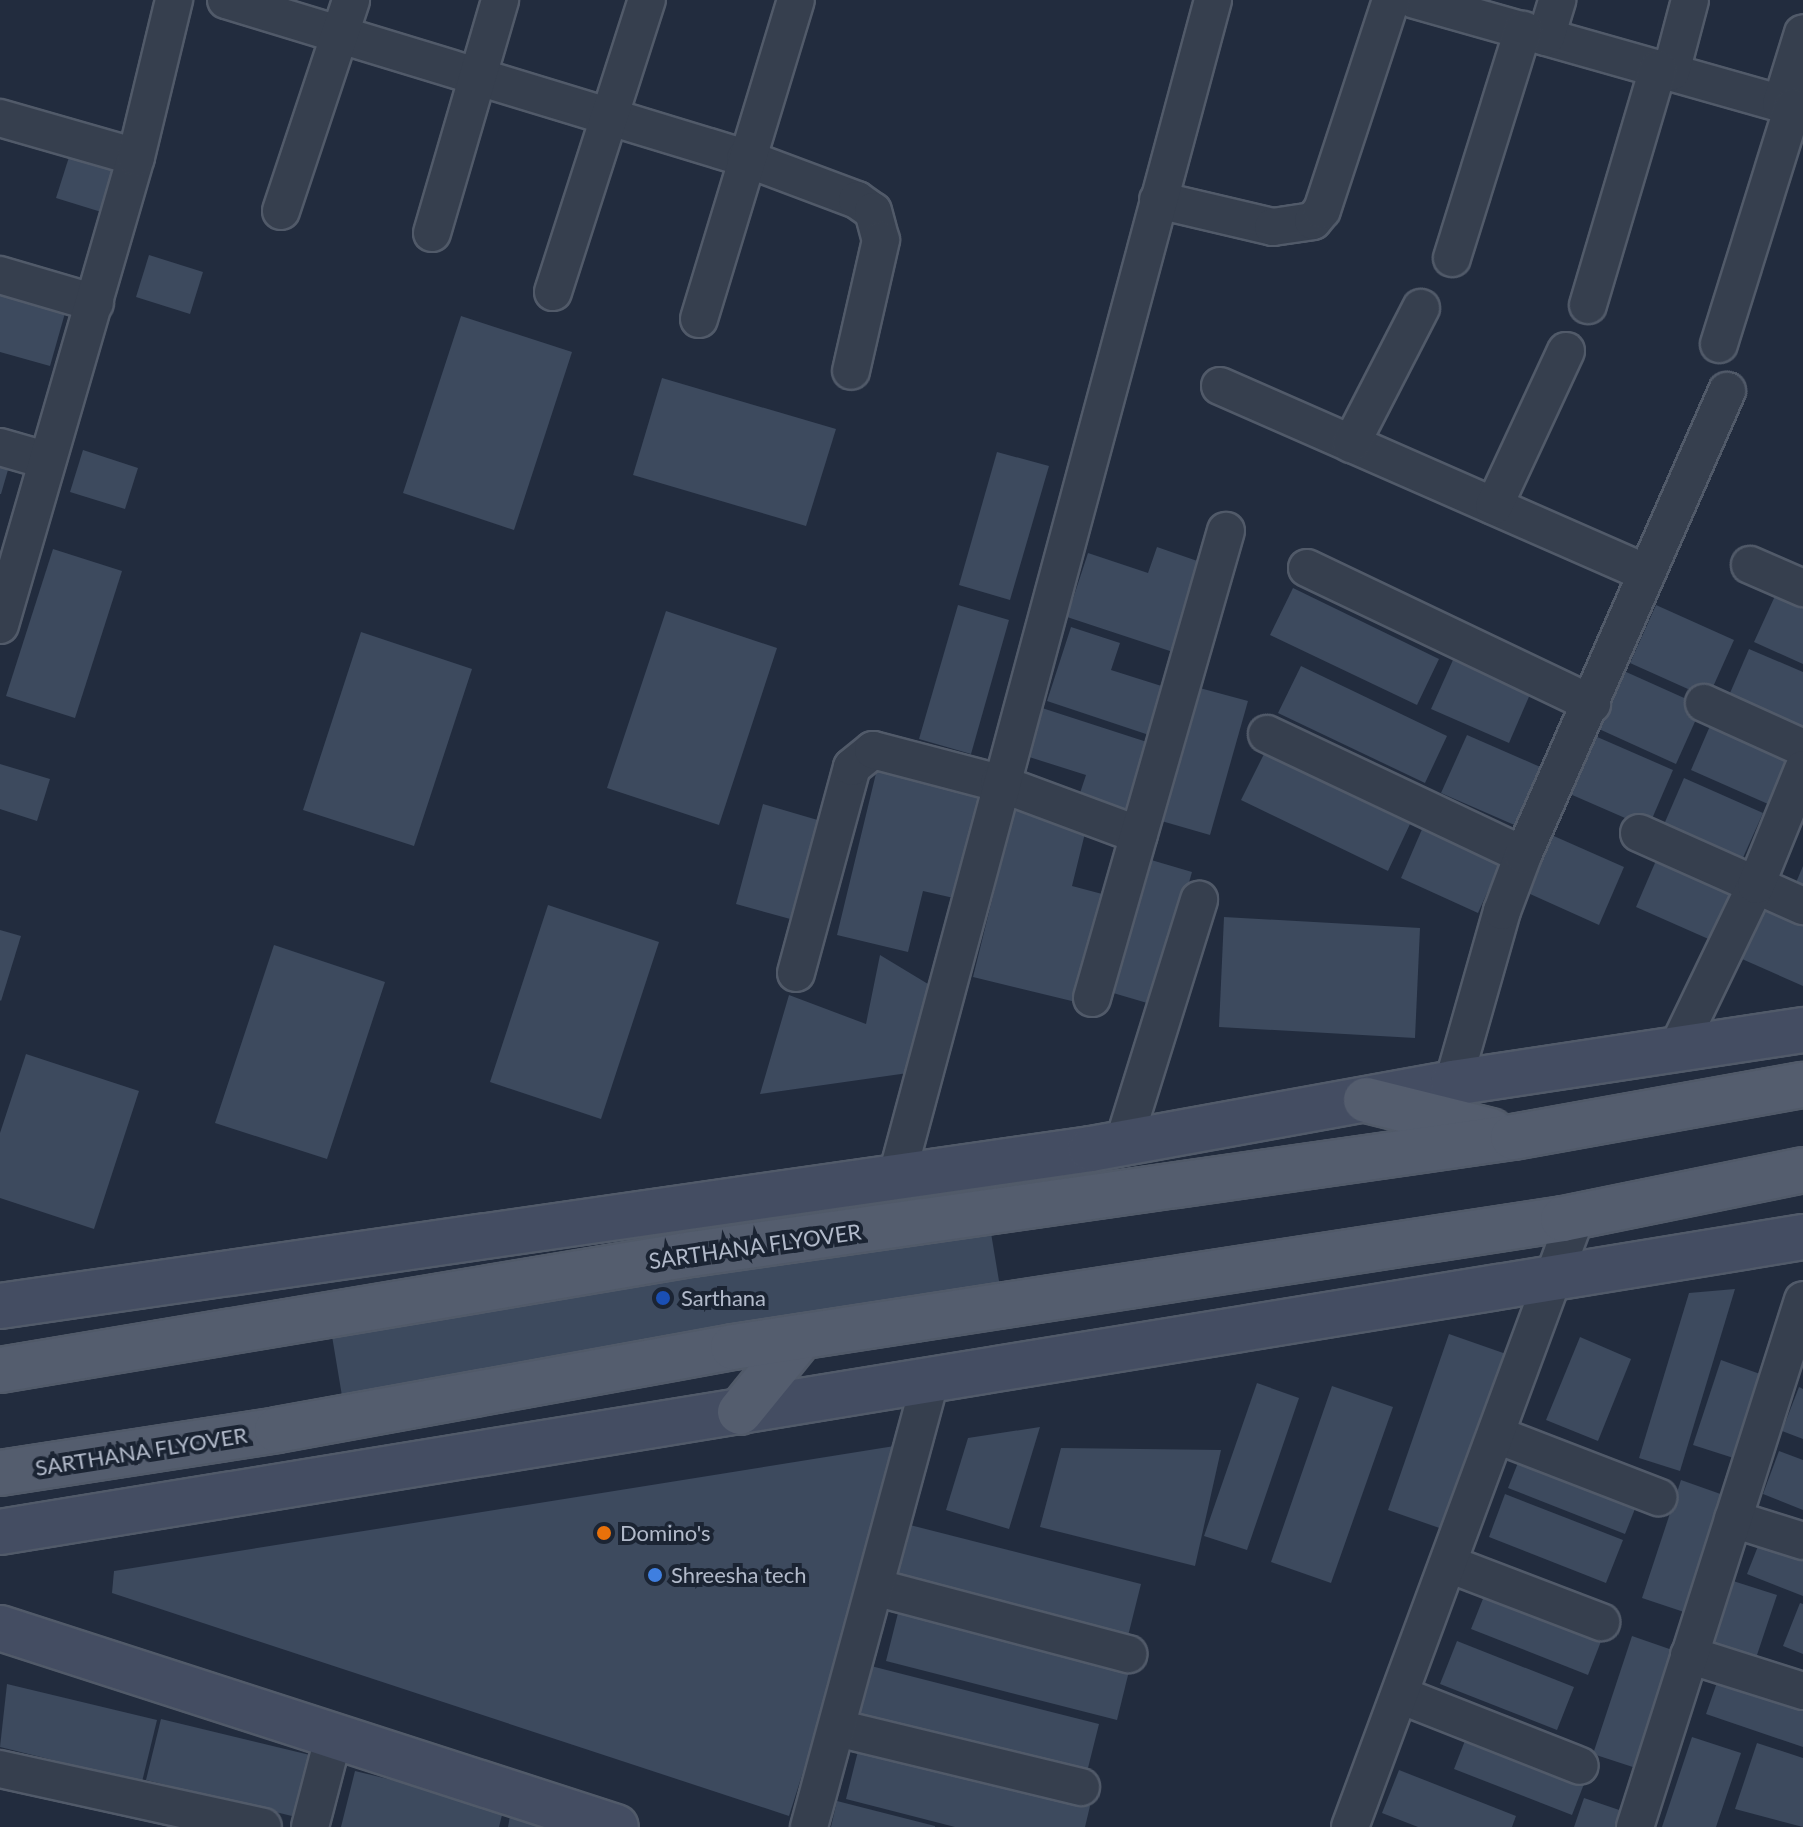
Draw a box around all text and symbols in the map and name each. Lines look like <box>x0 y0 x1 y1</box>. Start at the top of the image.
street label: SARTHANA FLYOVER <box>647 1218 863 1274</box>
place label: Sarthana <box>681 1285 766 1311</box>
marker: Sarthana <box>652 1287 674 1309</box>
street label: SARTHANA FLYOVER <box>33 1421 249 1481</box>
place label: Domino's <box>620 1520 711 1546</box>
marker: Domino's <box>595 1524 613 1542</box>
place label: Shreesha tech <box>671 1562 806 1588</box>
marker: Shreesha tech <box>646 1566 664 1584</box>

